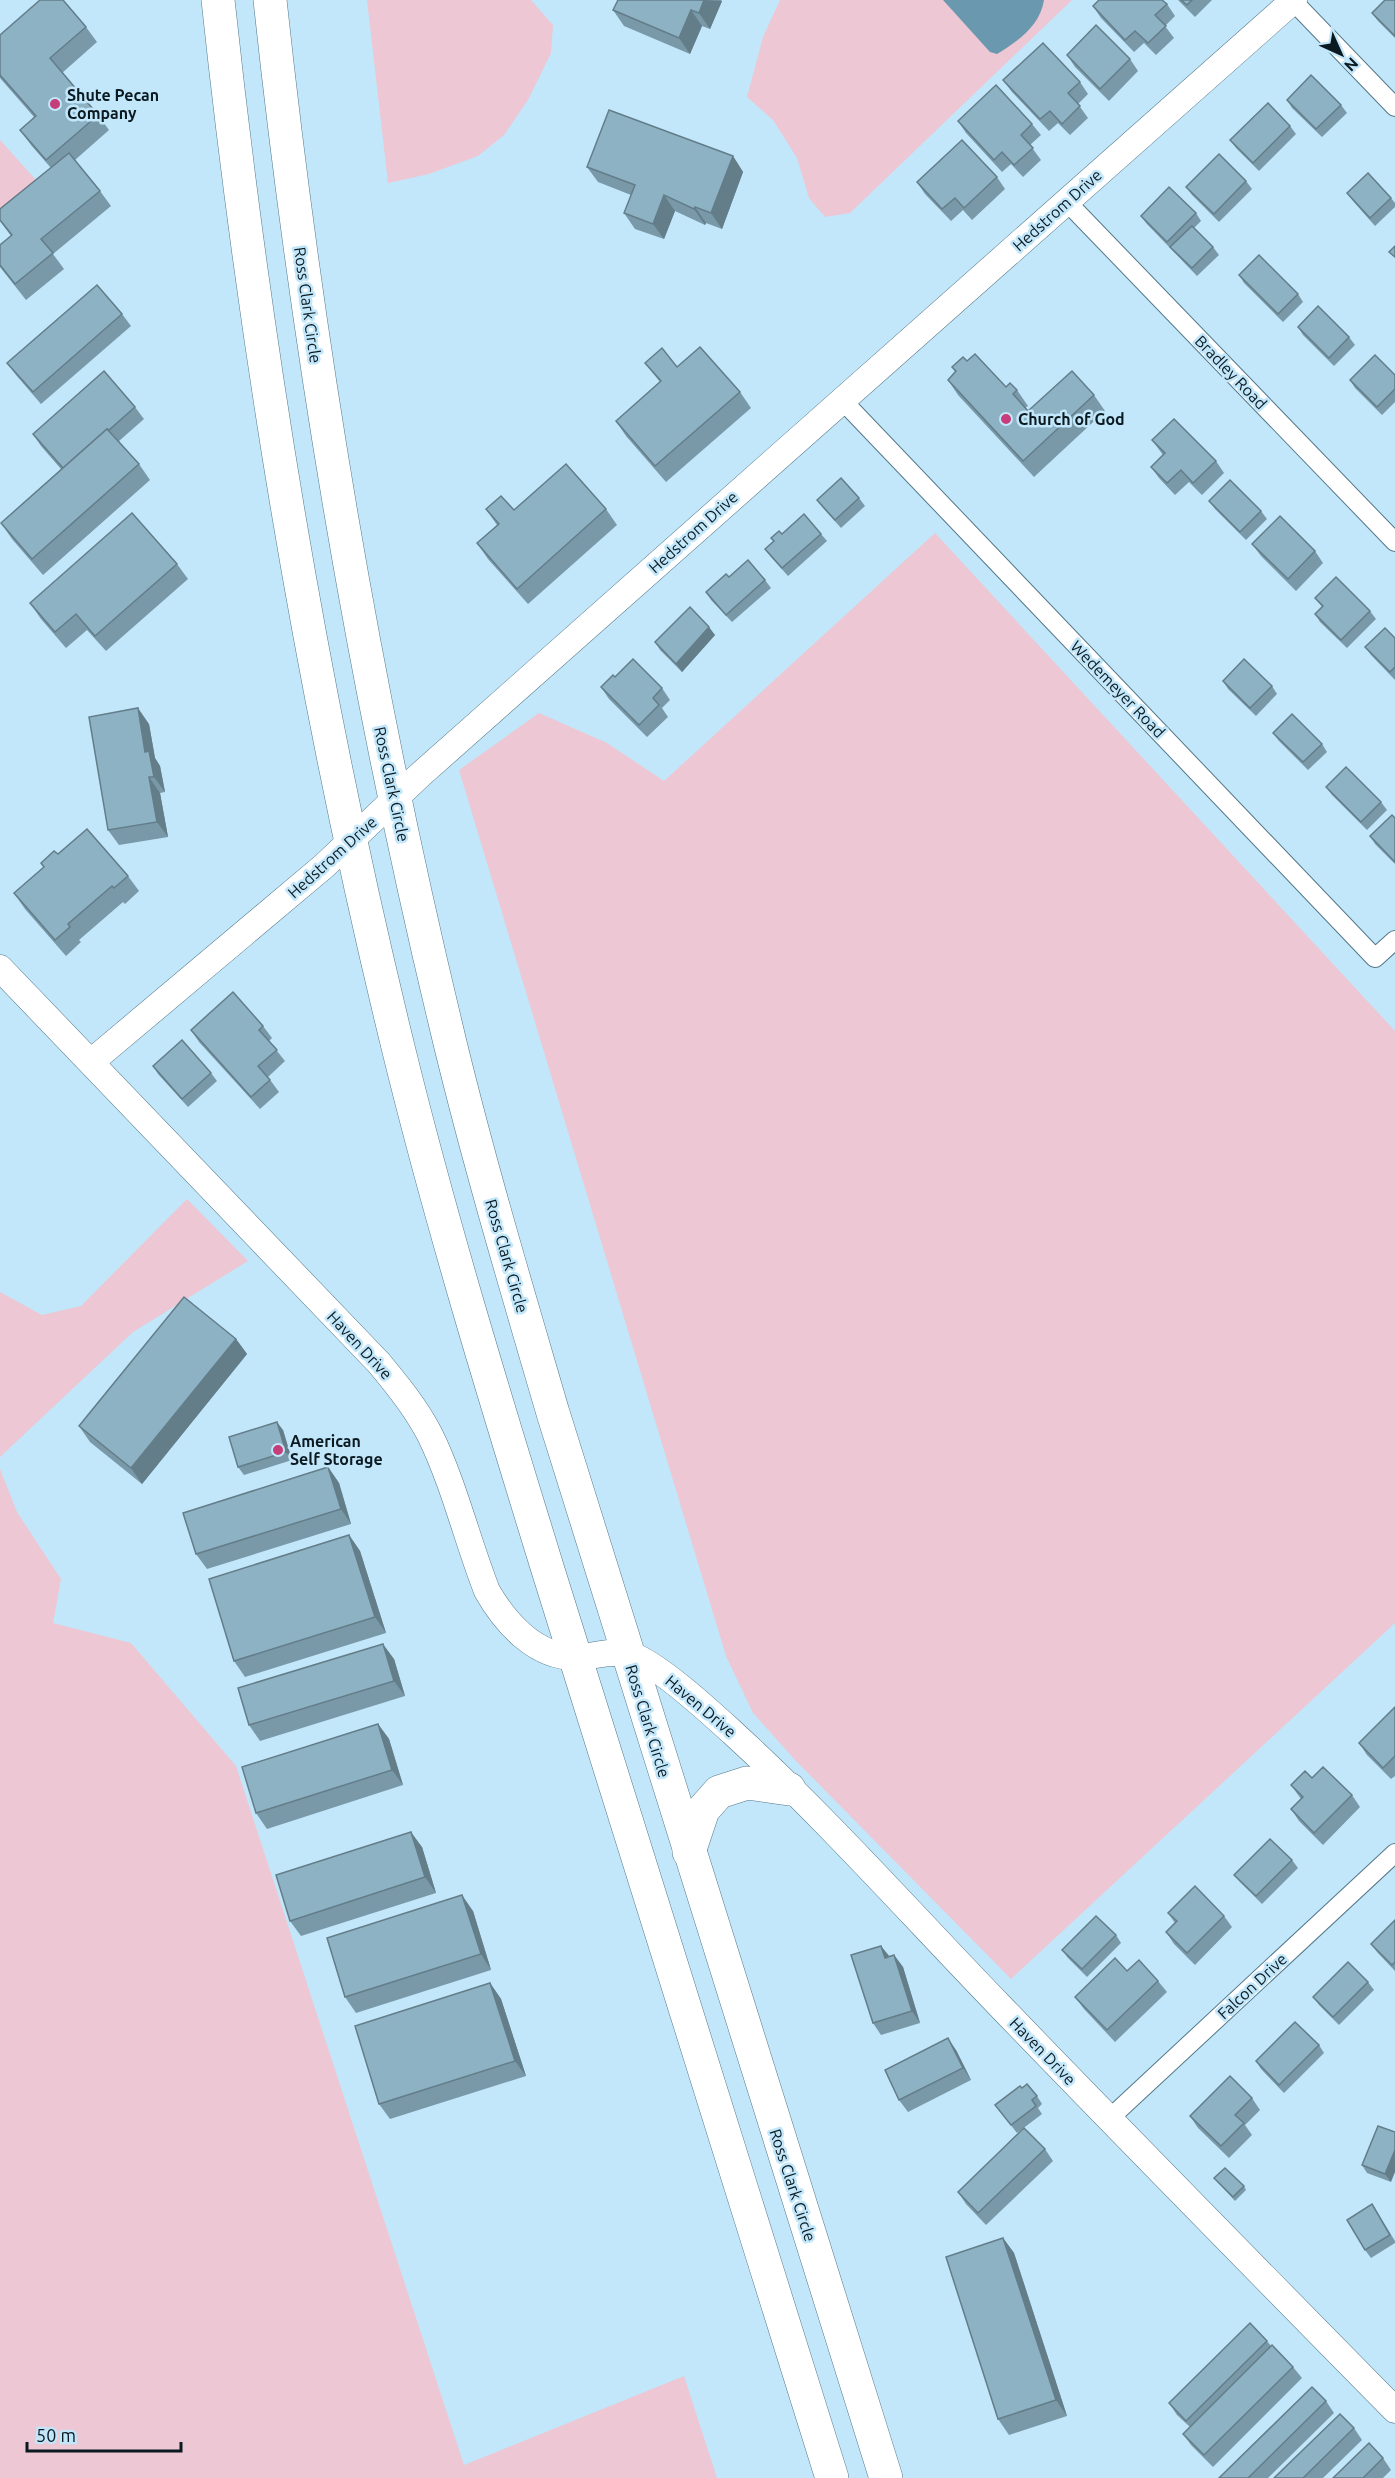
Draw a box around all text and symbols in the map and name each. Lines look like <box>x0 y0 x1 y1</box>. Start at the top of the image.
north arrow <box>1311 24 1371 84</box>
text: N <box>1341 54 1362 75</box>
place label: Shute Pecan Company <box>67 86 159 122</box>
marker: Shute Pecan Company <box>48 97 62 111</box>
street label: Hedstrom Drive <box>1009 165 1105 255</box>
street label: Ross Clark Circle <box>291 246 325 364</box>
street label: Bradley Road <box>1192 332 1270 412</box>
place label: Church of God <box>1018 410 1125 428</box>
marker: Church of God <box>999 412 1013 426</box>
street label: Hedstrom Drive <box>645 487 741 577</box>
street label: Wedemeyer Road <box>1067 637 1169 741</box>
street label: Ross Clark Circle <box>371 725 413 843</box>
street label: Hedstrom Drive <box>284 812 380 902</box>
street label: Ross Clark Circle <box>482 1197 532 1315</box>
street label: Haven Drive <box>324 1307 396 1383</box>
place label: American Self Storage <box>290 1432 383 1468</box>
marker: American Self Storage <box>271 1443 285 1457</box>
street label: Ross Clark Circle <box>622 1662 674 1780</box>
street label: Haven Drive <box>662 1671 740 1741</box>
street label: Falcon Drive <box>1214 1950 1290 2022</box>
street label: Haven Drive <box>1006 2014 1080 2088</box>
street label: Ross Clark Circle <box>766 2127 820 2243</box>
scale bar <box>27 2415 182 2453</box>
text: 50 m <box>36 2425 76 2445</box>

